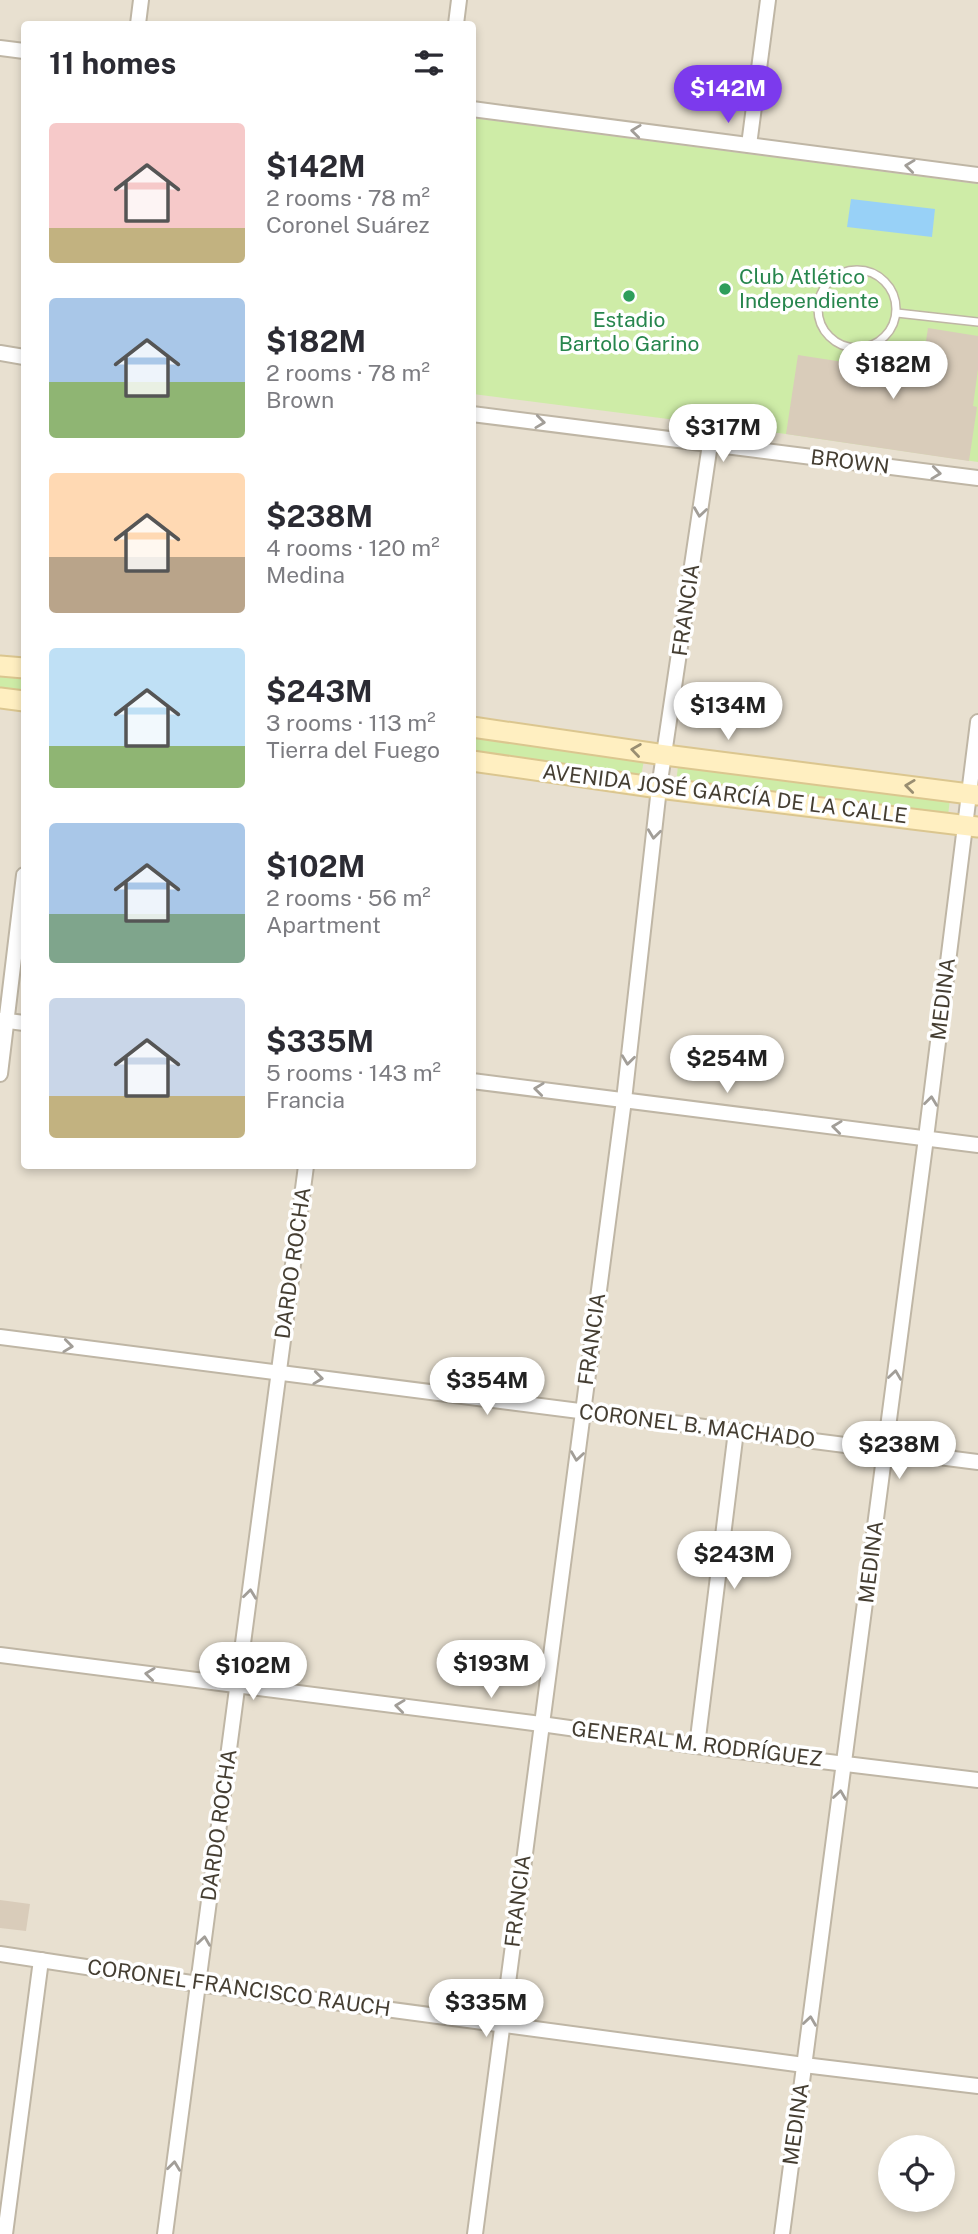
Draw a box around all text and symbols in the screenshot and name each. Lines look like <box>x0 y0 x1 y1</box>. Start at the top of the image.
icon: filters <box>410 44 448 82</box>
text: 11 homes <box>49 45 176 81</box>
pin: $142M <box>679 66 777 125</box>
text: $142M <box>690 74 766 101</box>
one-way arrow <box>630 123 642 138</box>
text: $142M <box>266 148 366 184</box>
icon: home <box>105 151 189 235</box>
one-way arrow <box>904 159 916 174</box>
text: 2 rooms · 78 m² <box>266 184 430 211</box>
text: Coronel Suárez <box>266 211 430 238</box>
place label: Club Atlético Independiente <box>739 264 879 313</box>
marker: Club Atlético Independiente <box>717 281 733 297</box>
marker: Estadio Bartolo Garino <box>621 288 637 304</box>
place label: Estadio Bartolo Garino <box>559 307 699 356</box>
text: $182M <box>266 323 366 359</box>
icon: home <box>105 326 189 410</box>
pin: $182M <box>844 342 942 401</box>
text: $182M <box>855 350 931 377</box>
text: 2 rooms · 78 m² <box>266 359 430 386</box>
text: Brown <box>266 386 334 413</box>
pin: $317M <box>674 405 772 464</box>
text: $317M <box>685 413 761 440</box>
one-way arrow <box>534 415 546 430</box>
street label: BROWN <box>809 444 891 479</box>
one-way arrow <box>930 466 942 481</box>
text: $238M <box>266 498 373 534</box>
icon: home <box>105 501 189 585</box>
one-way arrow <box>693 506 708 518</box>
text: 4 rooms · 120 m² <box>266 534 440 561</box>
text: Medina <box>266 561 345 588</box>
street label: FRANCIA <box>667 562 704 658</box>
text: $243M <box>266 673 373 709</box>
icon: home <box>105 676 189 760</box>
pin: $134M <box>679 682 777 742</box>
text: $134M <box>690 691 766 718</box>
text: 3 rooms · 113 m² <box>266 709 436 736</box>
text: Tierra del Fuego <box>266 736 440 763</box>
one-way arrow <box>630 743 642 758</box>
street label: AVENIDA JOSÉ GARCÍA DE LA CALLE <box>541 759 909 828</box>
one-way arrow <box>904 778 916 793</box>
one-way arrow <box>647 829 662 840</box>
text: $102M <box>266 848 365 884</box>
icon: home <box>105 851 189 935</box>
text: 2 rooms · 56 m² <box>266 884 431 911</box>
text: Apartment <box>266 911 381 938</box>
street label: MEDINA <box>925 956 960 1042</box>
text: $335M <box>266 1023 374 1059</box>
icon: home <box>105 1026 189 1110</box>
pin: $254M <box>678 1036 776 1095</box>
text: $254M <box>686 1044 768 1071</box>
one-way arrow <box>621 1054 636 1066</box>
text: 5 rooms · 143 m² <box>266 1059 441 1086</box>
one-way arrow <box>533 1082 545 1097</box>
text: Francia <box>266 1086 345 1113</box>
one-way arrow <box>923 1095 938 1107</box>
one-way arrow <box>832 1120 843 1135</box>
street label: DARDO ROCHA <box>269 1185 316 1340</box>
street label: FRANCIA <box>573 1291 610 1387</box>
one-way arrow <box>62 1338 74 1353</box>
pin: $354M <box>438 1358 536 1417</box>
text: $354M <box>446 1366 528 1393</box>
one-way arrow <box>888 1369 903 1381</box>
one-way arrow <box>312 1370 323 1385</box>
street label: CORONEL B. MACHADO <box>578 1399 816 1452</box>
pin: $238M <box>850 1422 948 1481</box>
text: $238M <box>858 1430 940 1457</box>
one-way arrow <box>569 1450 584 1461</box>
street label: MEDINA <box>853 1519 888 1605</box>
pin: $243M <box>685 1532 783 1591</box>
text: $243M <box>693 1540 775 1567</box>
one-way arrow <box>242 1588 257 1600</box>
pin: $193M <box>442 1640 540 1700</box>
pin: $102M <box>204 1642 302 1702</box>
text: $193M <box>453 1649 529 1676</box>
text: $102M <box>215 1651 291 1678</box>
one-way arrow <box>144 1667 156 1682</box>
one-way arrow <box>394 1698 406 1713</box>
street label: GENERAL M. RODRÍGUEZ <box>570 1716 824 1771</box>
street label: DARDO ROCHA <box>195 1747 242 1902</box>
one-way arrow <box>832 1789 847 1801</box>
street label: FRANCIA <box>499 1853 536 1949</box>
one-way arrow <box>196 1935 211 1947</box>
street label: CORONEL FRANCISCO RAUCH <box>86 1954 392 2021</box>
pin: $335M <box>437 1980 535 2039</box>
text: $335M <box>445 1988 527 2015</box>
one-way arrow <box>802 2015 817 2026</box>
street label: MEDINA <box>777 2081 814 2167</box>
map controls <box>878 2135 955 2212</box>
button: locate <box>878 2135 955 2212</box>
one-way arrow <box>167 2160 182 2172</box>

